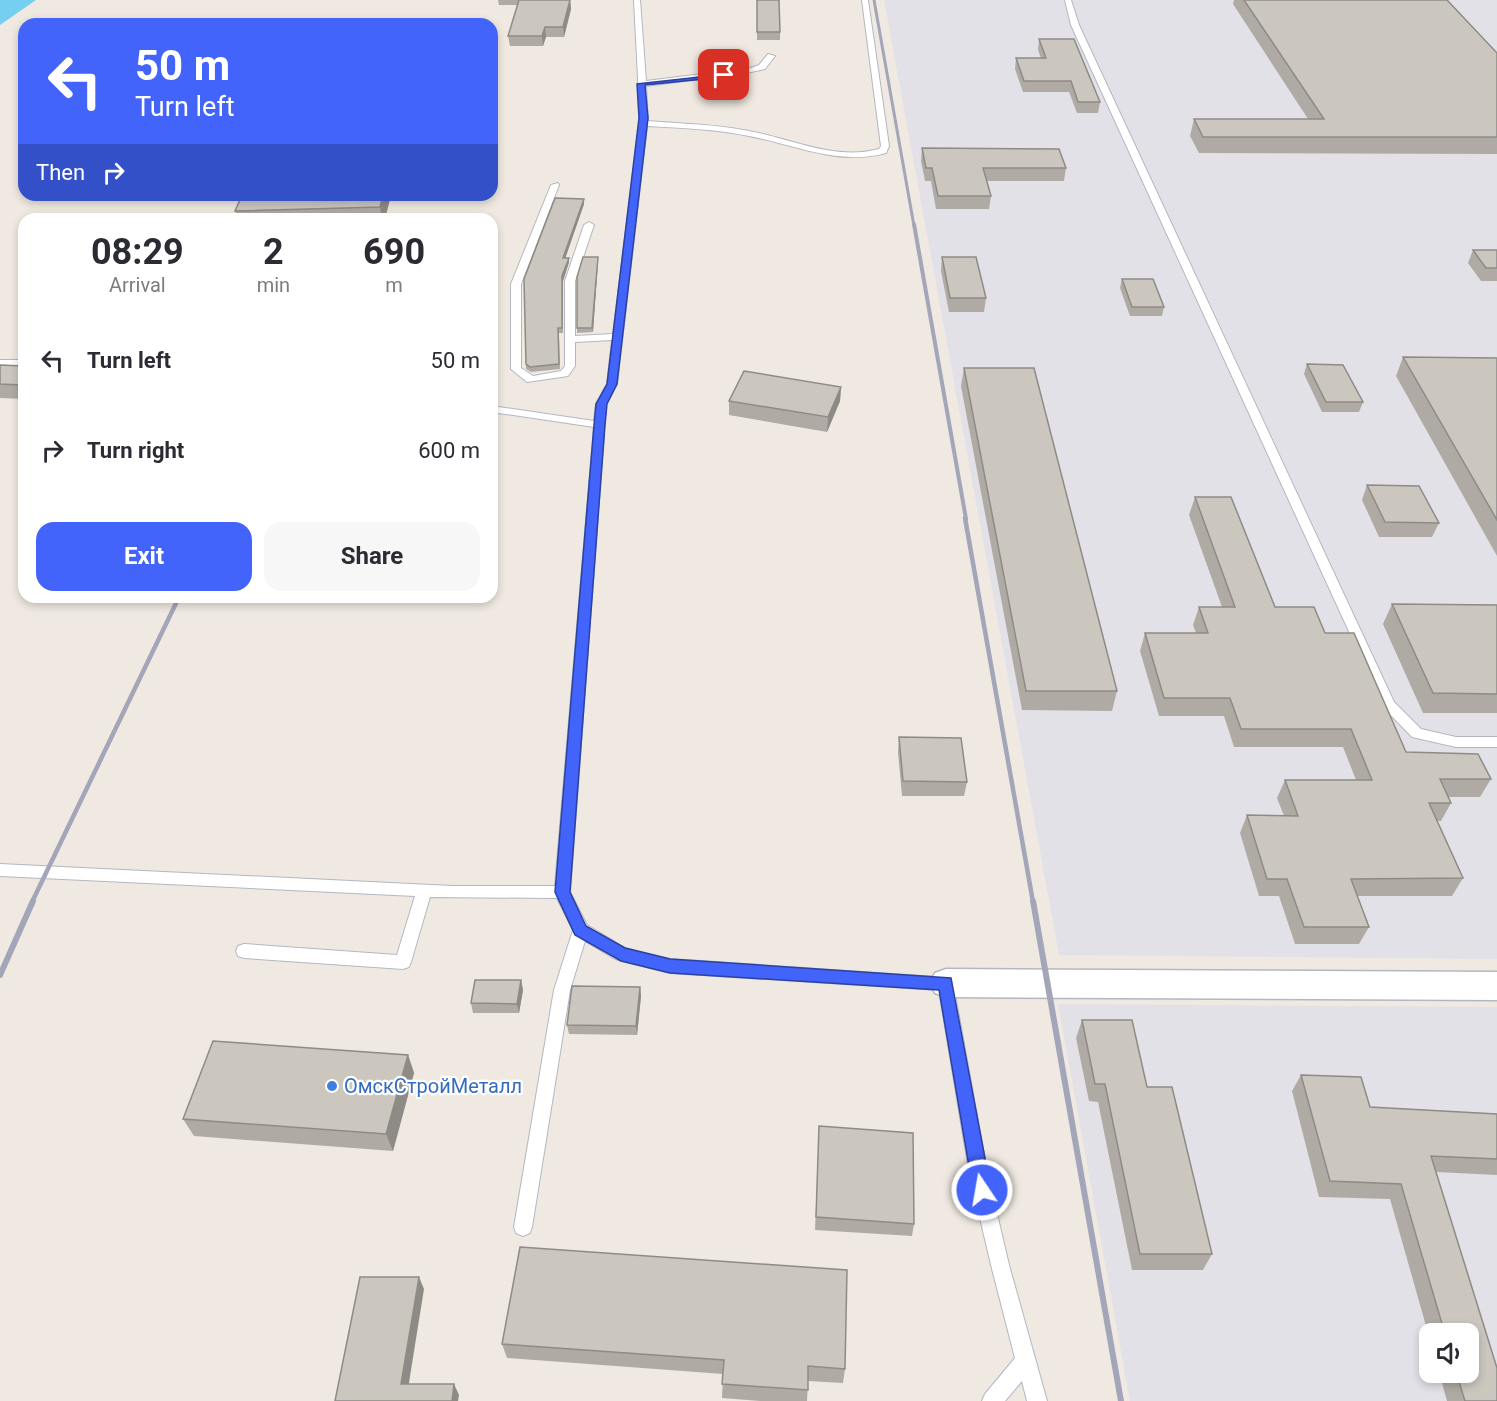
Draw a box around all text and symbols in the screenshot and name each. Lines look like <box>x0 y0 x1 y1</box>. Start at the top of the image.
text: 50 m <box>135 41 230 90</box>
icon: left <box>36 42 114 120</box>
pin <box>698 49 749 100</box>
icon: arrive <box>707 58 740 91</box>
text: Turn left <box>135 91 235 123</box>
icon: right <box>97 156 130 189</box>
text: Then <box>36 160 85 185</box>
text: 08:29 <box>91 231 184 273</box>
text: 2 <box>263 231 284 273</box>
text: 690 <box>363 231 425 273</box>
text: Arrival <box>109 273 166 297</box>
text: min <box>257 273 290 297</box>
text: m <box>385 273 403 297</box>
icon: left <box>36 344 69 377</box>
text: Turn left <box>87 348 171 373</box>
text: 50 m <box>431 348 480 373</box>
icon: right <box>36 434 69 467</box>
text: Turn right <box>87 438 184 463</box>
text: 600 m <box>418 438 480 463</box>
button: Exit <box>36 522 252 591</box>
button: Share <box>264 522 480 591</box>
place label: ОмскСтройМеталл <box>344 1074 522 1098</box>
marker: ОмскСтройМеталл <box>325 1079 339 1093</box>
position arrow <box>950 1158 1014 1222</box>
map controls <box>1419 1323 1479 1383</box>
button: sound <box>1419 1323 1479 1383</box>

